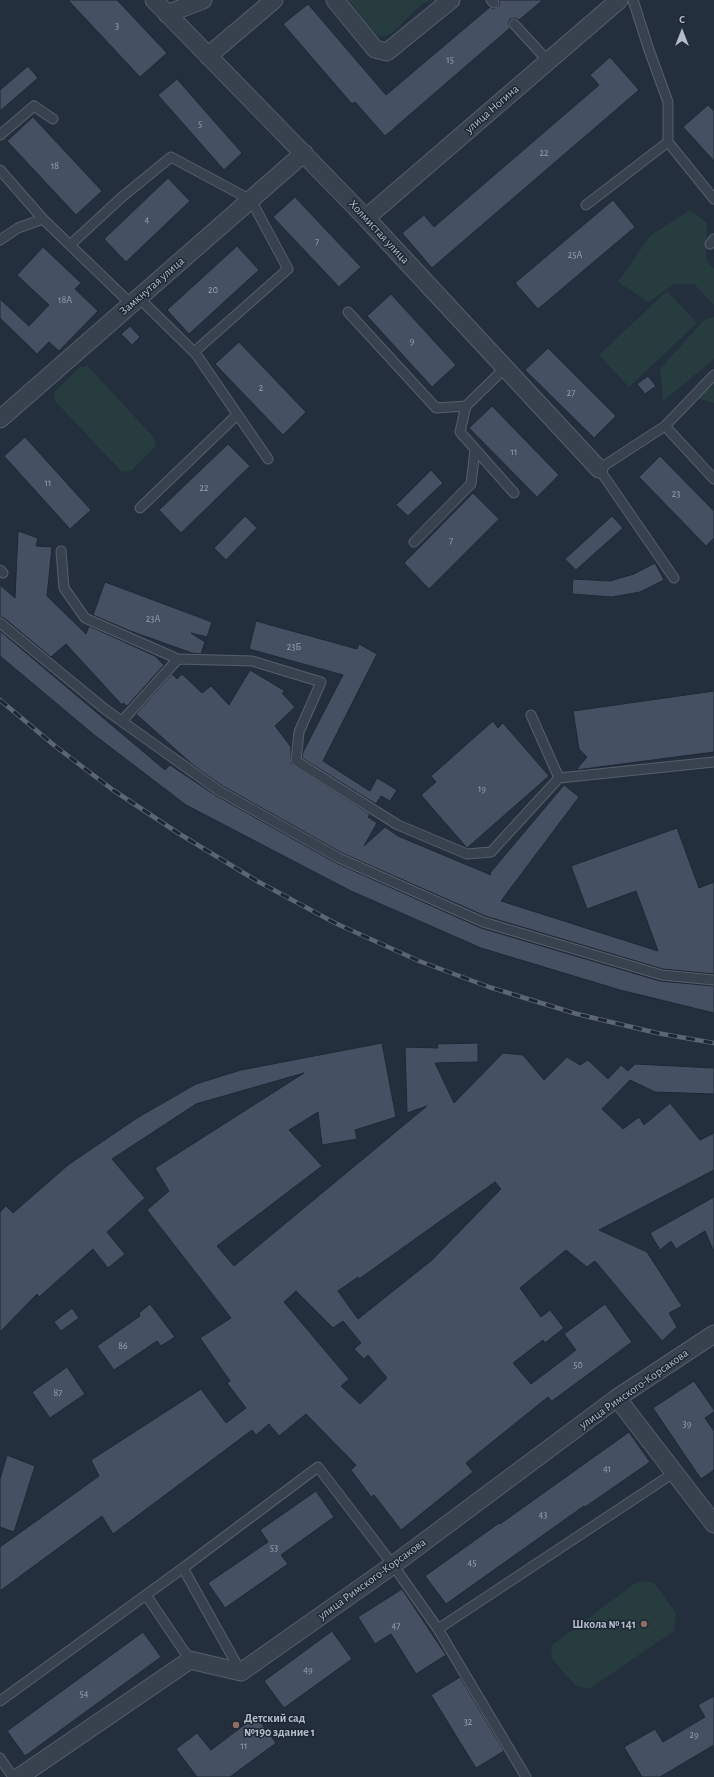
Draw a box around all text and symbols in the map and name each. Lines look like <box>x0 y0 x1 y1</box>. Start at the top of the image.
north arrow <box>662 12 702 52</box>
text: С <box>679 14 685 25</box>
house number: 3 <box>115 20 119 32</box>
house number: 15 <box>446 54 454 66</box>
street label: улица Ногина <box>462 82 522 136</box>
house number: 5 <box>198 118 202 130</box>
house number: 22 <box>539 147 549 159</box>
house number: 18 <box>51 160 59 172</box>
street label: Холмистая улица <box>346 197 412 267</box>
house number: 4 <box>145 214 149 226</box>
house number: 7 <box>315 236 319 248</box>
house number: 25А <box>568 249 582 261</box>
street label: Замкнутая улица <box>117 254 187 318</box>
house number: 20 <box>208 284 218 296</box>
house number: 18А <box>58 294 72 306</box>
house number: 9 <box>410 335 414 347</box>
house number: 2 <box>259 382 263 394</box>
house number: 27 <box>567 387 575 399</box>
house number: 11 <box>511 446 517 458</box>
house number: 11 <box>45 477 51 489</box>
house number: 22 <box>199 482 209 494</box>
house number: 23 <box>672 488 680 500</box>
house number: 7 <box>449 535 453 547</box>
house number: 23А <box>146 613 160 625</box>
house number: 23Б <box>287 641 301 653</box>
house number: 19 <box>478 783 486 795</box>
house number: 86 <box>118 1340 128 1352</box>
street label: улица Римского-Корсакова <box>577 1346 691 1432</box>
house number: 50 <box>573 1359 583 1371</box>
house number: 87 <box>54 1387 62 1399</box>
house number: 39 <box>683 1418 691 1430</box>
house number: 41 <box>603 1463 611 1475</box>
house number: 43 <box>539 1509 547 1521</box>
street label: улица Римского-Корсакова <box>315 1535 429 1623</box>
house number: 53 <box>270 1542 278 1554</box>
house number: 45 <box>468 1557 476 1569</box>
place label: Школа № 141 <box>572 1617 636 1631</box>
marker: Школа № 141 <box>639 1619 649 1629</box>
house number: 47 <box>392 1620 400 1632</box>
house number: 49 <box>303 1664 313 1676</box>
house number: 54 <box>80 1688 88 1700</box>
place label: Детский сад №190 здание 1 <box>244 1711 315 1739</box>
house number: 32 <box>464 1716 472 1728</box>
marker: Детский сад №190 здание 1 <box>231 1720 241 1730</box>
house number: 29 <box>689 1729 699 1741</box>
house number: 11 <box>241 1740 247 1752</box>

